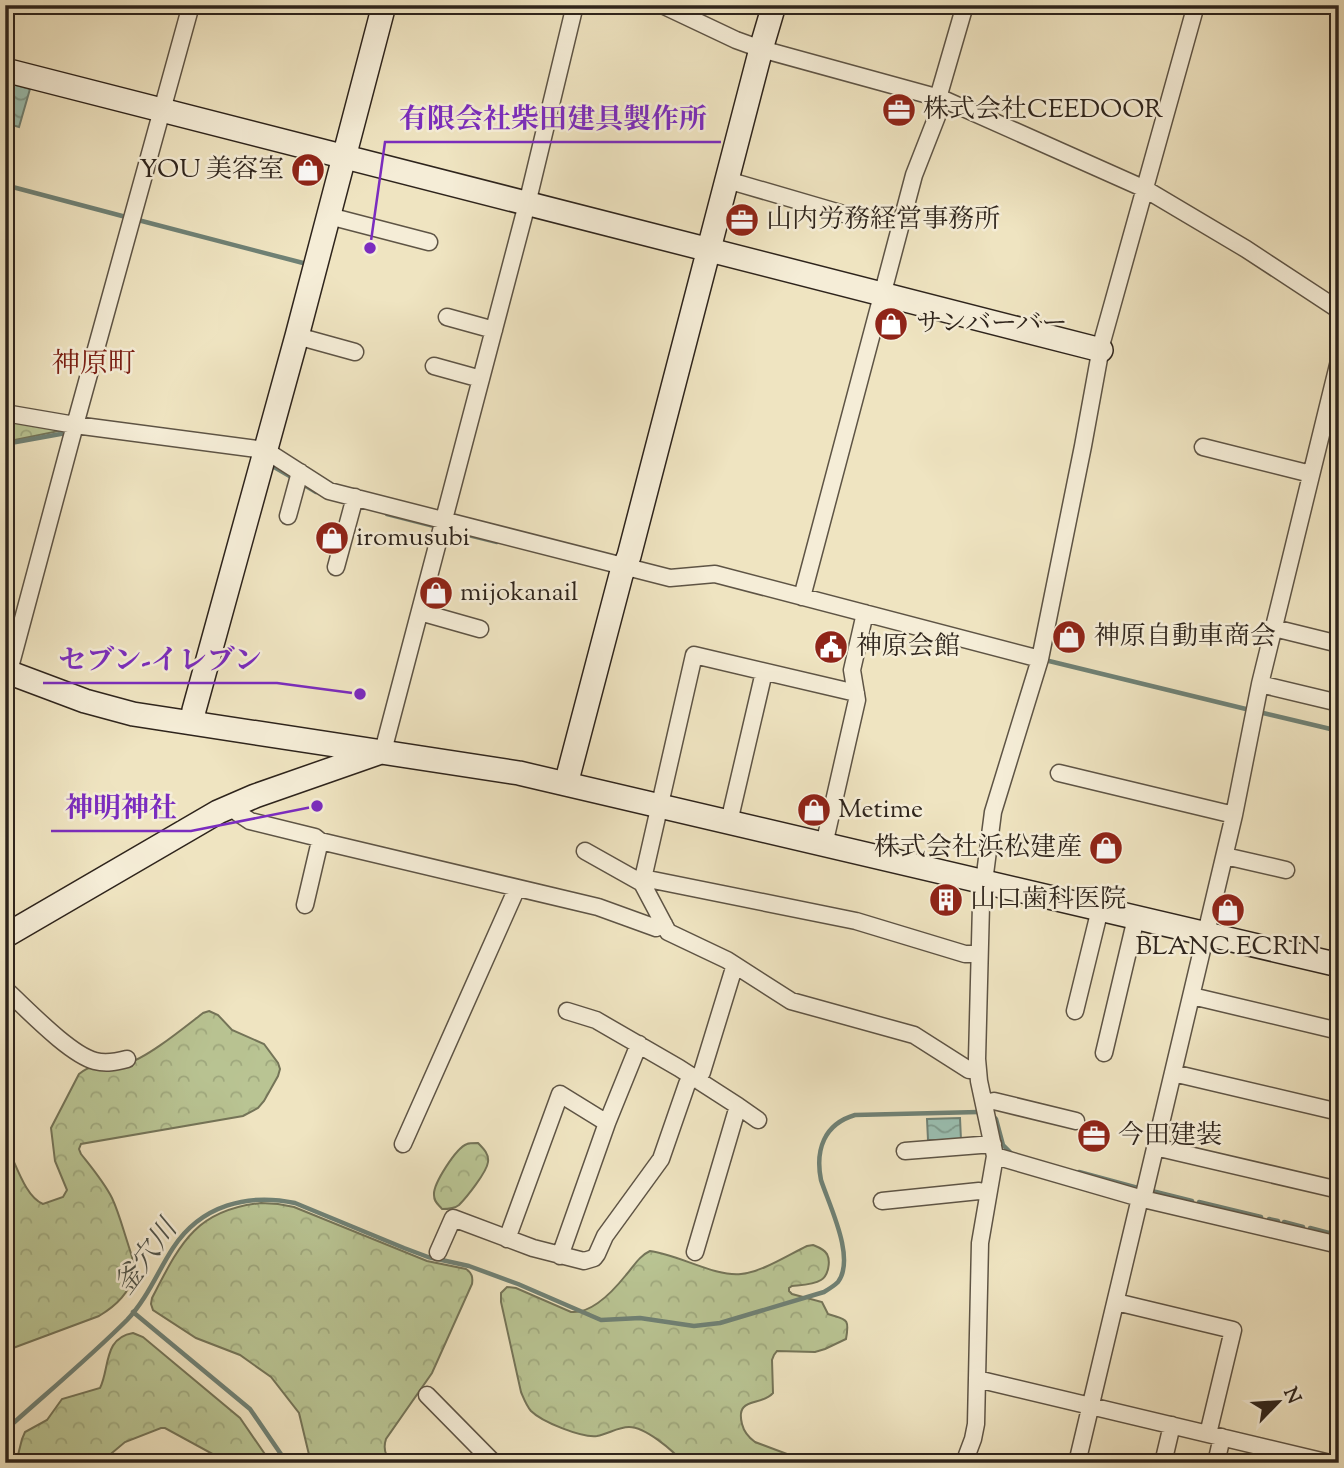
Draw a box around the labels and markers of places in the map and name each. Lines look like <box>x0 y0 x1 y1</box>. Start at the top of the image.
office icon: 株式会社CEEDOOR <box>880 91 918 129</box>
place label: 株式会社CEEDOOR <box>923 92 1163 129</box>
callout: 有限会社柴田建具製作所 <box>385 93 721 142</box>
shop icon: YOU 美容室 <box>289 151 327 189</box>
place label: YOU 美容室 <box>139 152 284 189</box>
office icon: 山内労務経営事務所 <box>723 201 761 239</box>
place label: 山内労務経営事務所 <box>766 202 1000 239</box>
shop icon: サンバーバー <box>872 305 910 343</box>
place label: サンバーバー <box>916 306 1068 343</box>
shop icon: iromusubi <box>313 519 351 557</box>
place label: iromusubi <box>356 520 470 557</box>
shop icon: mijokanail <box>417 574 455 612</box>
place label: mijokanail <box>460 575 578 612</box>
shop icon: 神原自動車商会 <box>1050 618 1088 656</box>
place label: 神原自動車商会 <box>1094 619 1276 656</box>
public building icon: 神原会館 <box>812 628 850 666</box>
place label: 神原会館 <box>856 629 960 666</box>
callout: セブン-イレブン <box>43 634 277 683</box>
callout: 神明神社 <box>51 782 191 831</box>
shop icon: Metime <box>795 791 833 829</box>
place label: Metime <box>838 792 923 829</box>
shop icon: 株式会社浜松建産 <box>1087 829 1125 867</box>
place label: 株式会社浜松建産 <box>874 830 1082 867</box>
building icon: 山口歯科医院 <box>927 881 965 919</box>
place label: 山口歯科医院 <box>970 882 1126 919</box>
shop icon: BLANC ECRIN <box>1209 891 1247 929</box>
place label: BLANC ECRIN <box>1135 929 1321 966</box>
office icon: 今田建装 <box>1075 1117 1113 1155</box>
place label: 今田建装 <box>1118 1118 1222 1155</box>

